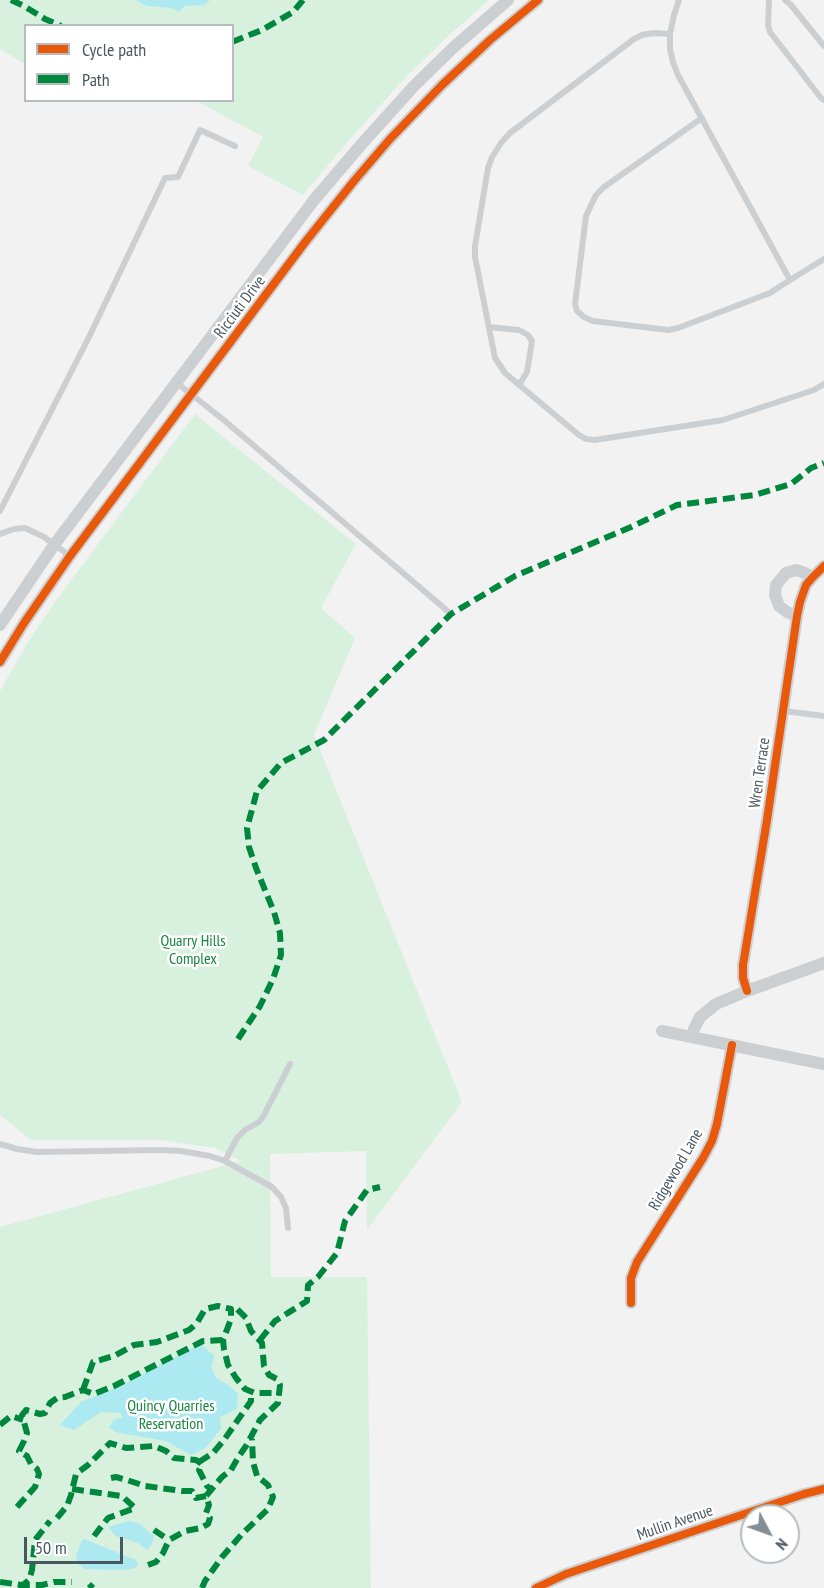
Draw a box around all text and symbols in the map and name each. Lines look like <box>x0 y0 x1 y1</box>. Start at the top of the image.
legend <box>24 24 234 102</box>
text: Cycle path <box>82 38 146 61</box>
text: Path <box>82 68 110 91</box>
street label: Ricciuti Drive <box>210 272 270 342</box>
street label: Wren Terrace <box>746 737 774 809</box>
park label: Quarry Hills Complex <box>160 931 226 969</box>
street label: Ridgewood Lane <box>645 1126 707 1214</box>
park label: Quincy Quarries Reservation <box>127 1396 215 1434</box>
street label: Mullin Avenue <box>635 1501 715 1545</box>
north arrow <box>740 1504 800 1564</box>
scale bar <box>27 1525 126 1563</box>
text: N <box>772 1535 792 1554</box>
text: 50 m <box>35 1536 67 1559</box>

